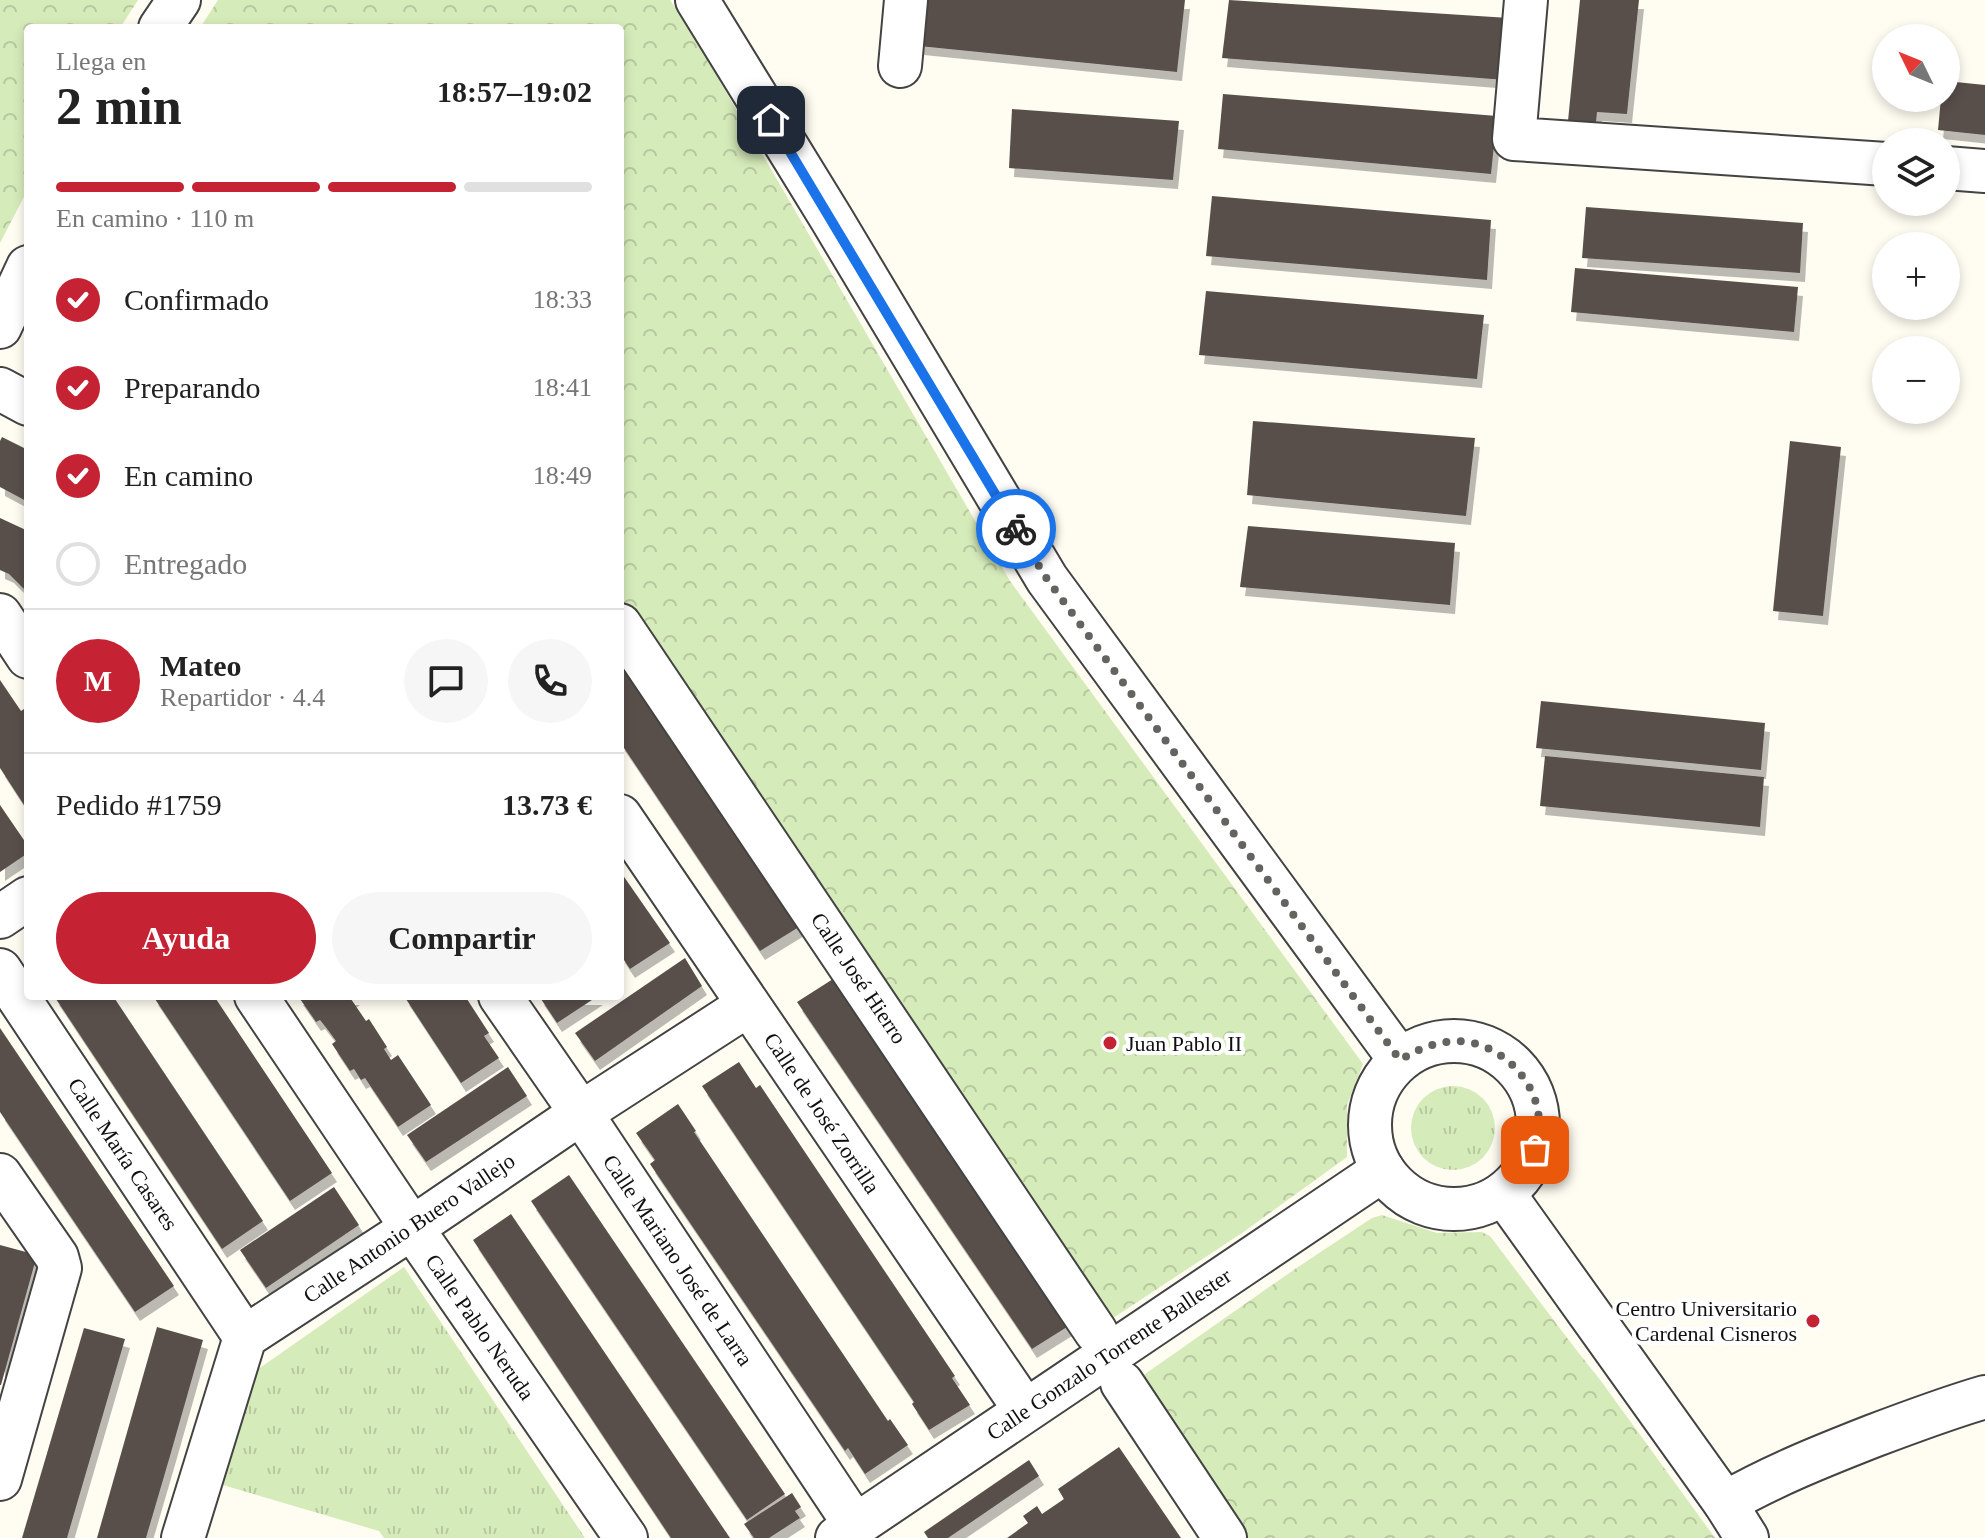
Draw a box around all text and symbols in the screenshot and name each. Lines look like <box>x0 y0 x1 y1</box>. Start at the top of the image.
north arrow <box>1872 24 1960 112</box>
map controls <box>1872 24 1960 424</box>
text: Llega en <box>56 47 146 76</box>
text: 18:57–19:02 <box>437 75 592 108</box>
text: 2 min <box>56 78 182 135</box>
pin <box>737 86 805 154</box>
icon: home <box>749 98 793 142</box>
button: layers <box>1872 128 1960 216</box>
text: En camino · 110 m <box>56 204 254 233</box>
button: + <box>1872 232 1960 320</box>
icon: check <box>56 278 100 322</box>
text: Confirmado <box>124 283 269 316</box>
text: 18:33 <box>533 285 592 314</box>
button: − <box>1872 336 1960 424</box>
icon: check <box>56 366 100 410</box>
text: Preparando <box>124 371 261 404</box>
text: 18:41 <box>533 373 592 402</box>
icon: check <box>56 454 100 498</box>
text: En camino <box>124 459 253 492</box>
text: 18:49 <box>533 461 592 490</box>
courier <box>976 489 1056 569</box>
icon: bike <box>994 507 1038 551</box>
text: Entregado <box>124 547 247 580</box>
button: chat <box>404 639 488 723</box>
button: phone <box>508 639 592 723</box>
text: Mateo <box>160 649 242 682</box>
text: M <box>84 664 112 697</box>
text: Repartidor · 4.4 <box>160 683 325 712</box>
text: Pedido #1759 <box>56 788 222 821</box>
text: 13.73 € <box>502 788 592 821</box>
button: Ayuda <box>56 892 316 984</box>
button: Compartir <box>332 892 592 984</box>
street label: Calle José Hierro <box>806 908 912 1048</box>
street label: Calle de José Zorrilla <box>759 1028 885 1198</box>
place label: Juan Pablo II <box>1126 1031 1242 1056</box>
marker: Juan Pablo II <box>1101 1034 1119 1052</box>
street label: Calle María Casares <box>63 1073 183 1235</box>
pin <box>1501 1116 1569 1184</box>
icon: bag <box>1513 1128 1557 1172</box>
street label: Calle Antonio Buero Vallejo <box>299 1148 519 1308</box>
street label: Calle Mariano José de Larra <box>598 1150 758 1370</box>
street label: Calle Pablo Neruda <box>420 1249 540 1405</box>
street label: Calle Gonzalo Torrente Ballester <box>982 1262 1237 1445</box>
place label: Centro Universitario Cardenal Cisneros <box>1616 1296 1797 1346</box>
marker: Centro Universitario Cardenal Cisneros <box>1804 1312 1822 1330</box>

